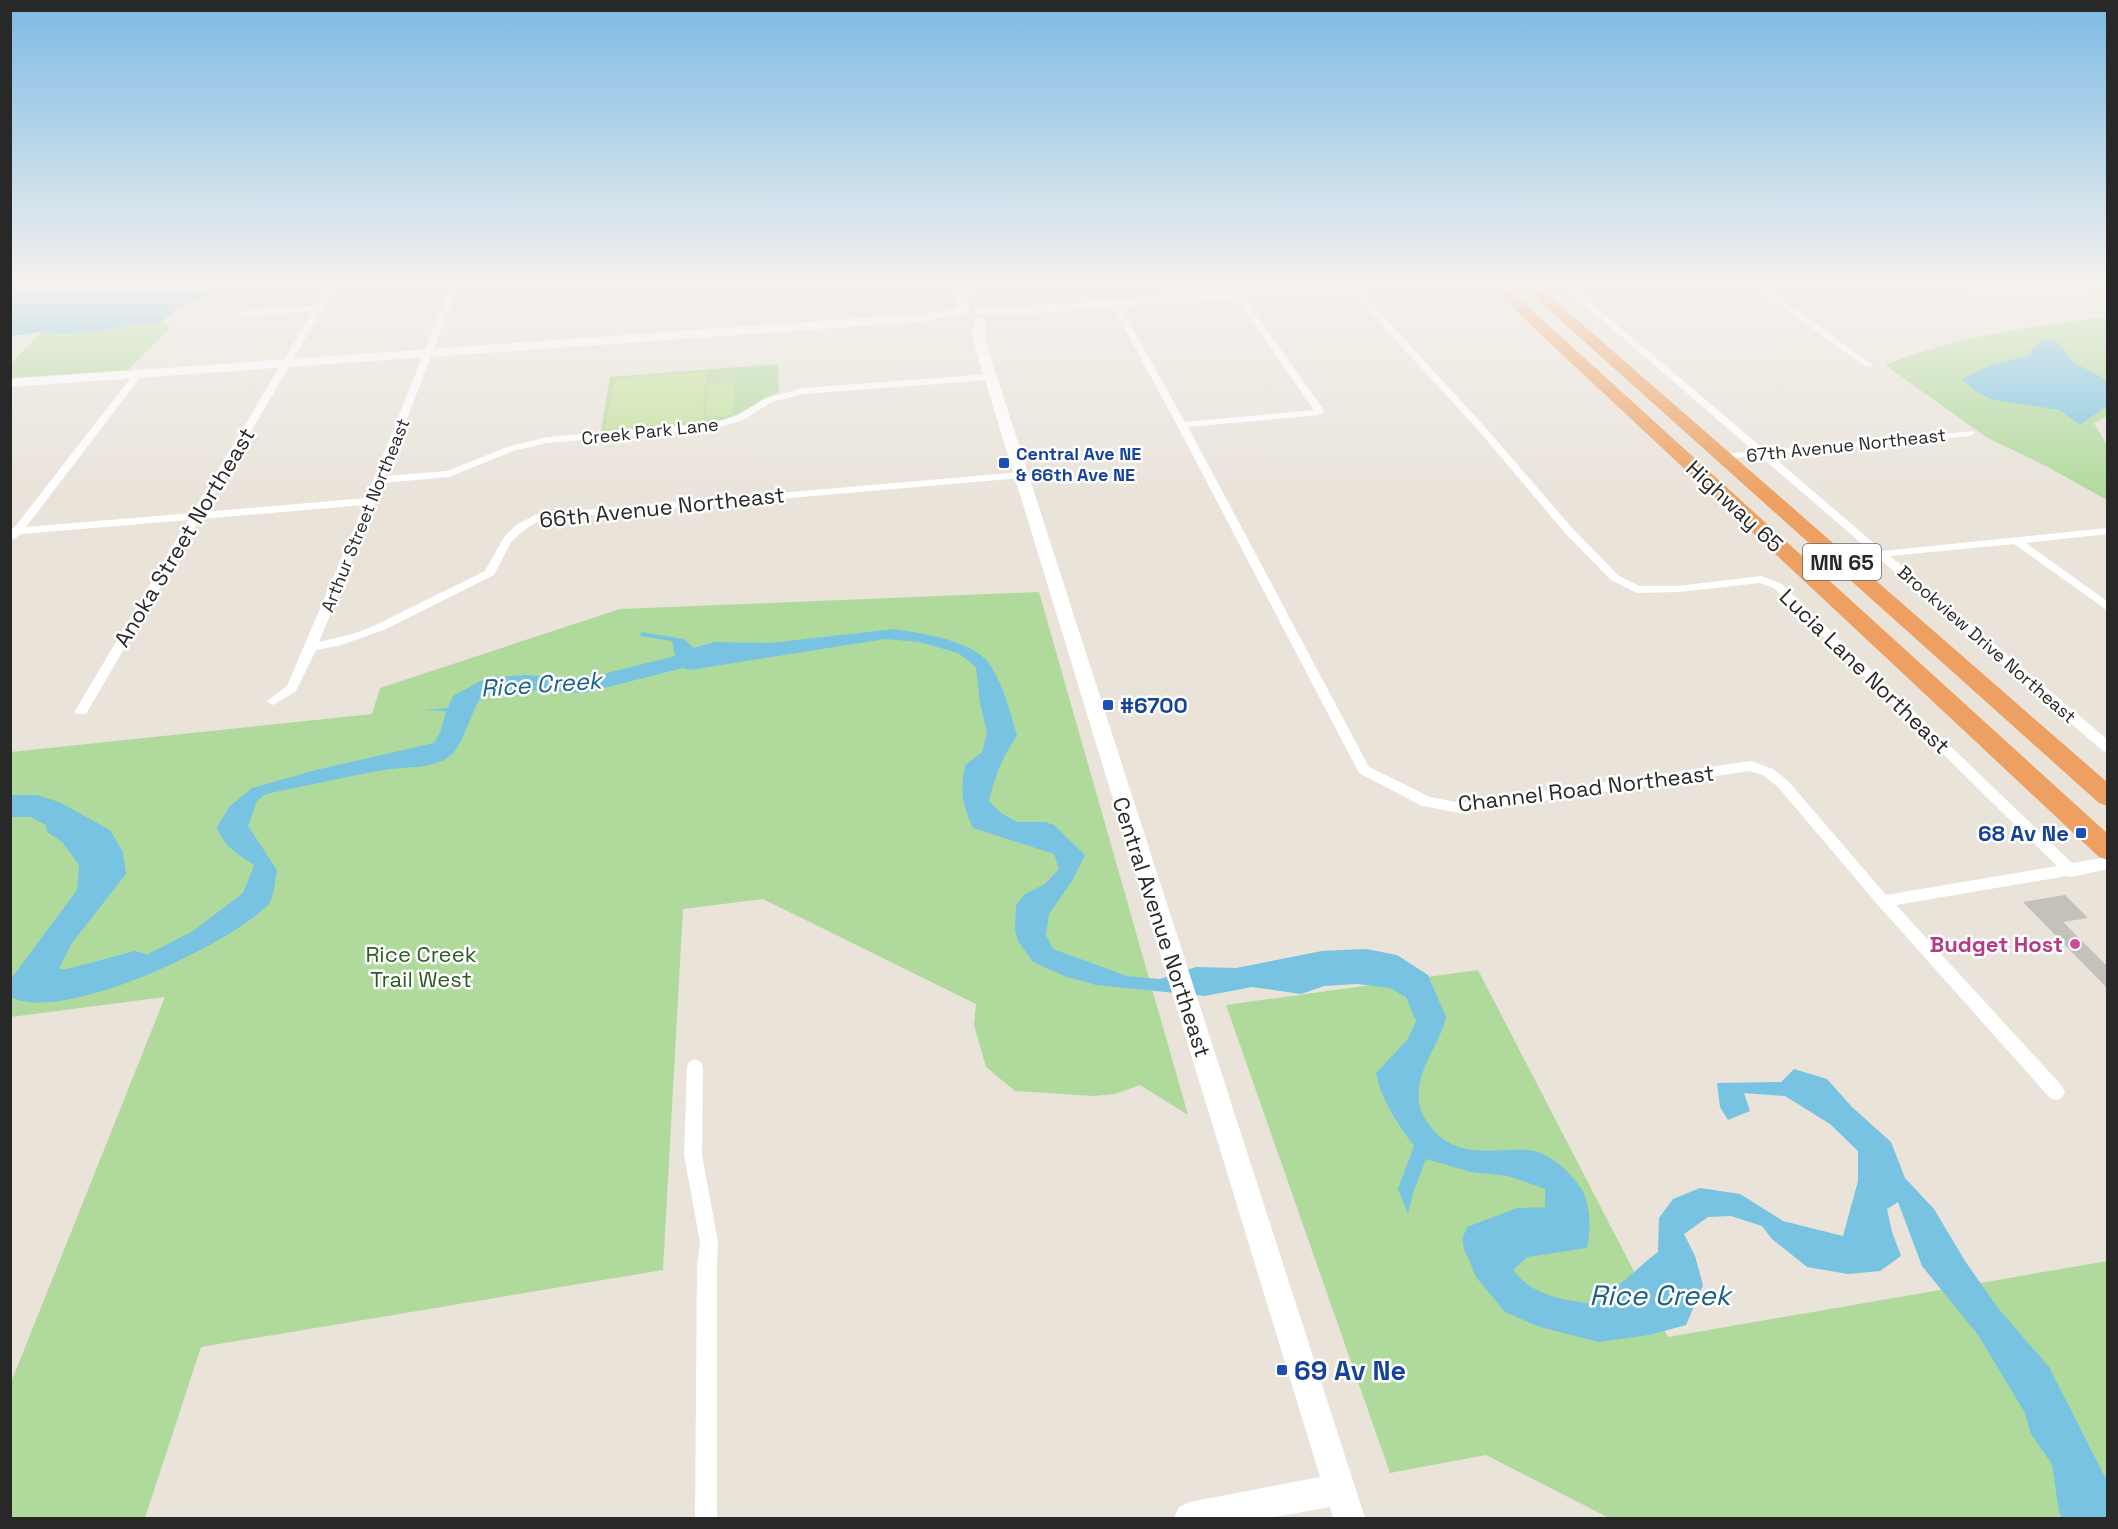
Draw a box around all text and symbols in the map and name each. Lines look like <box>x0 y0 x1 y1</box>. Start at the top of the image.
street label: Creek Park Lane <box>580 412 720 450</box>
street label: Arthur Street Northeast <box>316 415 414 615</box>
street label: Anoka Street Northeast <box>107 422 261 652</box>
street label: 67th Avenue Northeast <box>1745 423 1947 467</box>
place label: Central Ave NE & 66th Ave NE <box>1016 442 1141 486</box>
street label: Highway 65 <box>1681 454 1789 558</box>
marker: Central Ave NE & 66th Ave NE <box>997 456 1011 470</box>
street label: 66th Avenue Northeast <box>538 480 786 534</box>
road number: MN 65 <box>1803 544 1881 580</box>
street label: Brookview Drive Northeast <box>1893 560 2081 728</box>
street label: Lucia Lane Northeast <box>1774 582 1956 760</box>
water label: Rice Creek <box>480 664 606 704</box>
place label: #6700 <box>1120 691 1188 719</box>
marker: #6700 <box>1101 698 1115 712</box>
street label: Channel Road Northeast <box>1456 758 1716 818</box>
street label: Central Avenue Northeast <box>1107 793 1217 1061</box>
place label: 68 Av Ne <box>1978 819 2069 847</box>
marker: 68 Av Ne <box>2074 826 2088 840</box>
place label: Budget Host <box>1930 930 2063 958</box>
marker: Budget Host <box>2068 937 2082 951</box>
park label: Rice Creek Trail West <box>365 940 477 993</box>
water label: Rice Creek <box>1589 1277 1734 1313</box>
place label: 69 Av Ne <box>1294 1353 1406 1388</box>
marker: 69 Av Ne <box>1275 1363 1289 1377</box>

